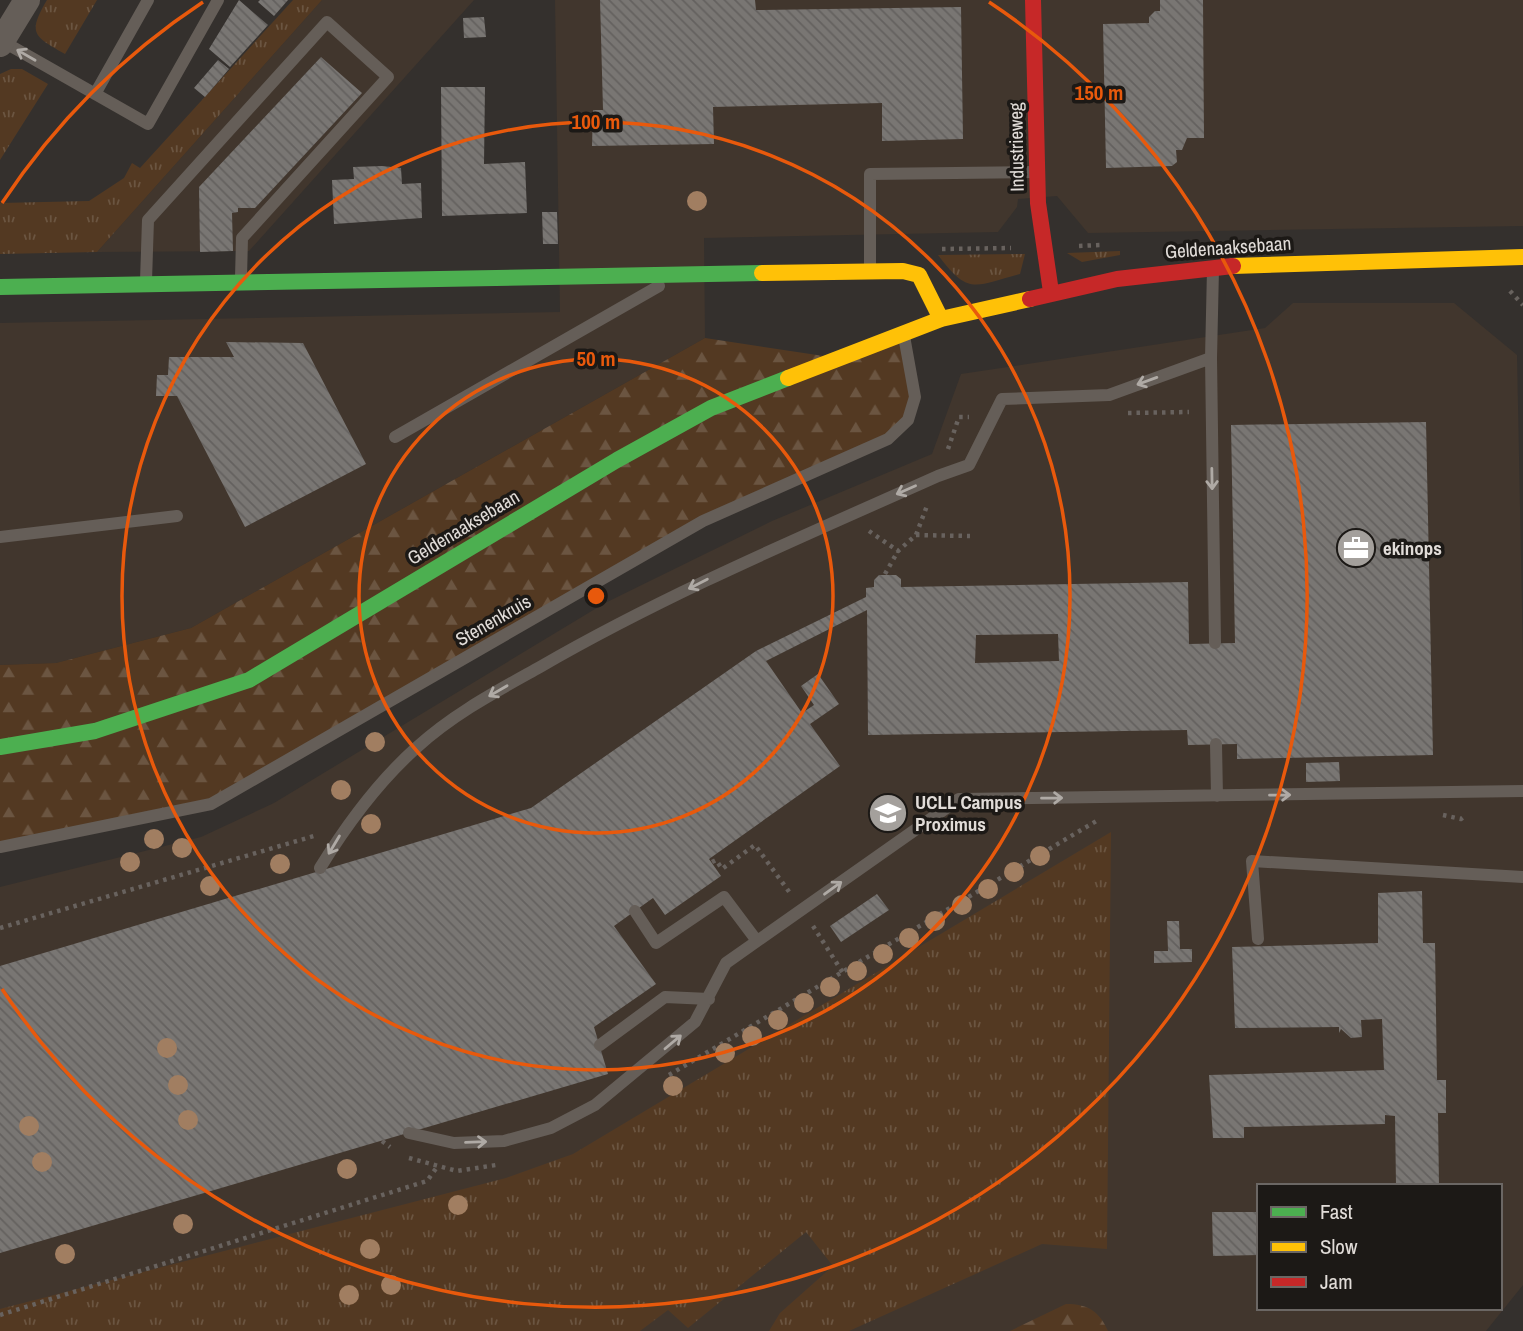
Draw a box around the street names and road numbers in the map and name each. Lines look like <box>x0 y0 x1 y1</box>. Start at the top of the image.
street label: Industrieweg <box>1002 102 1030 192</box>
street label: Geldenaaksebaan <box>1164 230 1292 264</box>
street label: Geldenaaksebaan <box>402 483 524 571</box>
street label: Stenenkruis <box>450 588 536 652</box>

